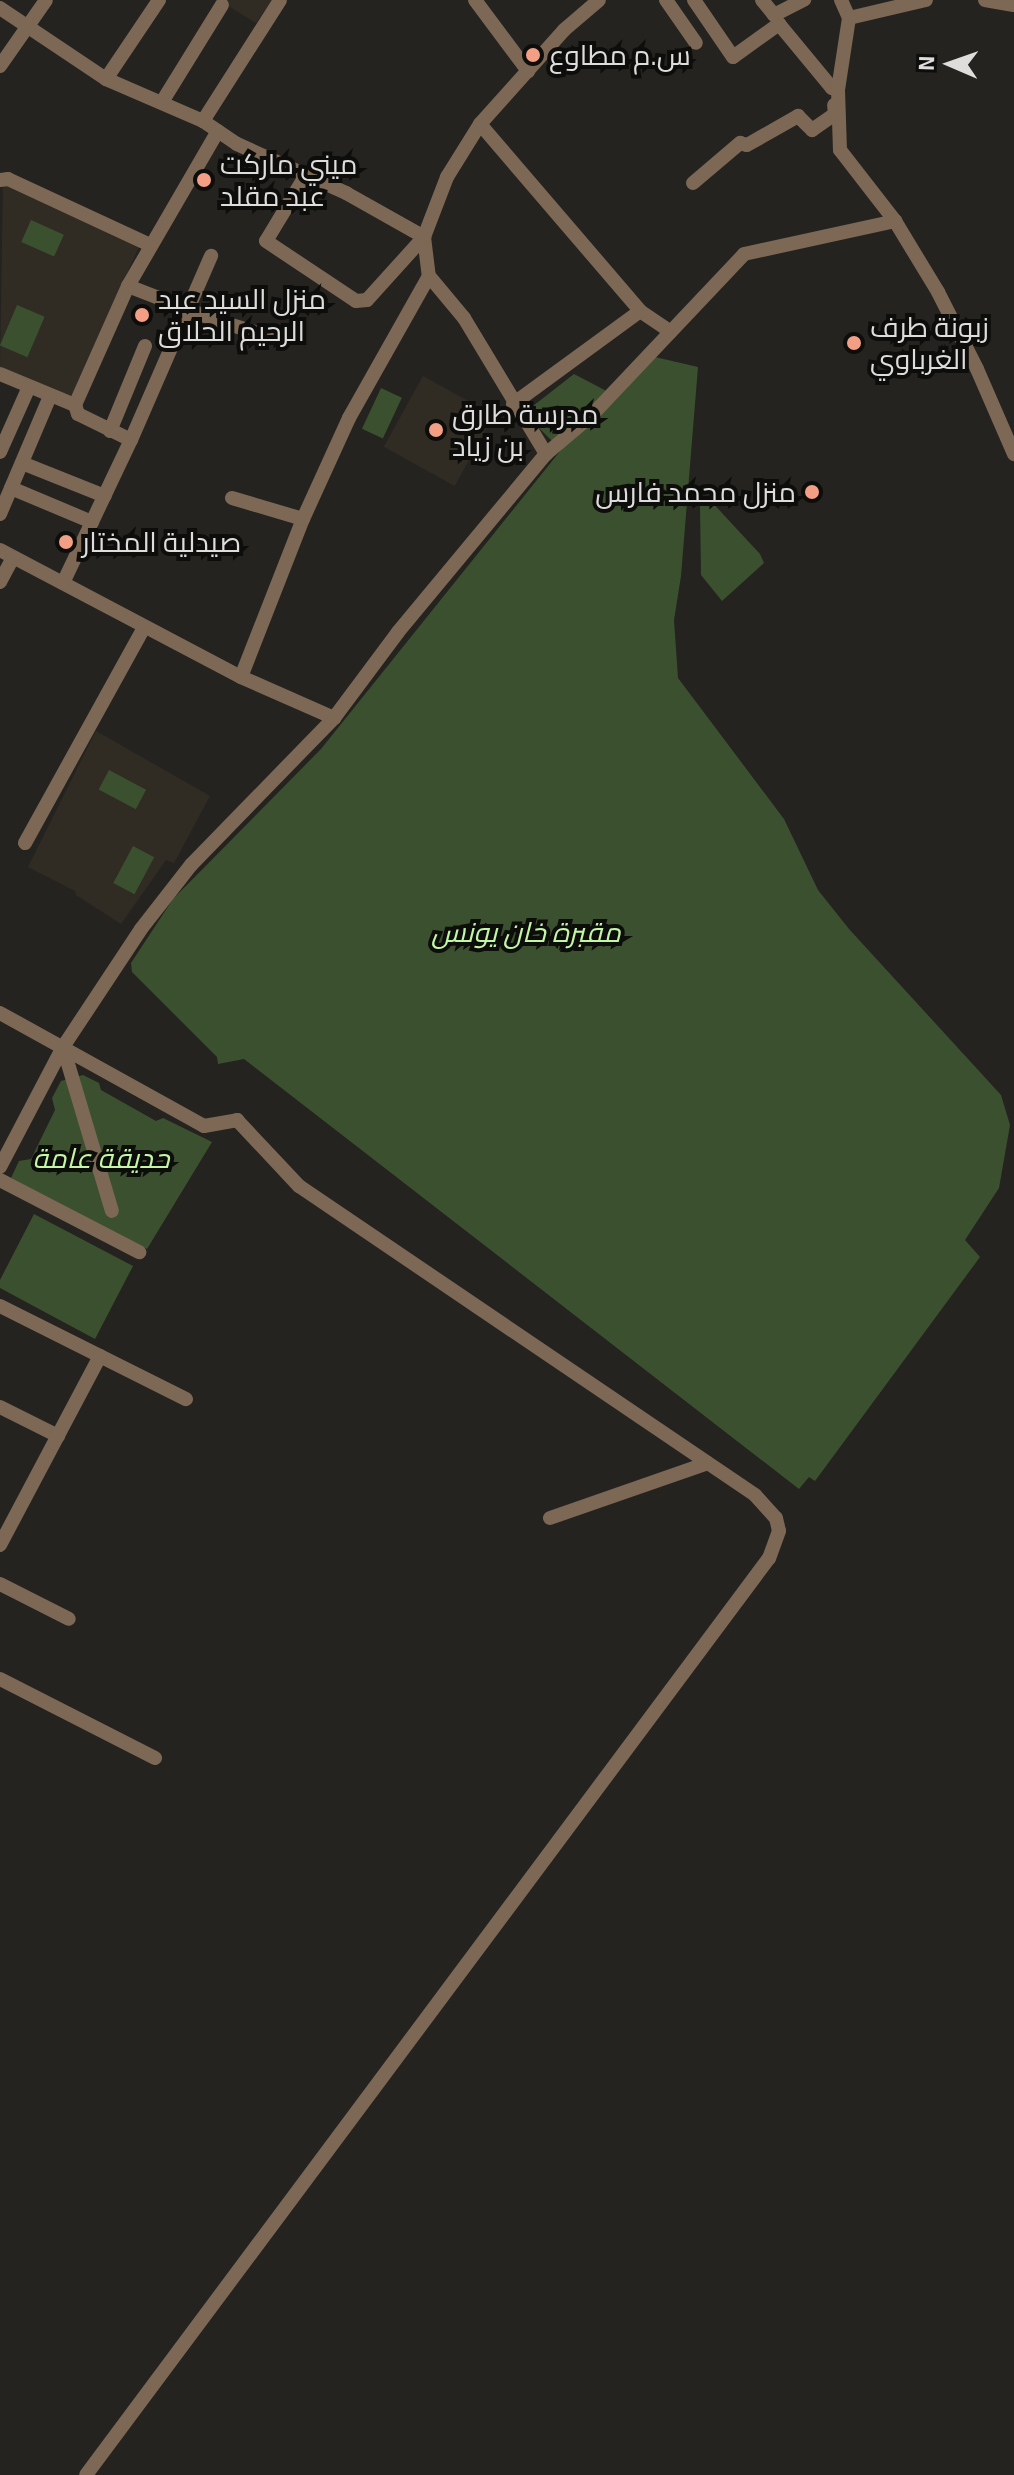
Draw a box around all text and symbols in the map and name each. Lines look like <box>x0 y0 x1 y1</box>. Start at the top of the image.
north arrow <box>910 24 990 104</box>
place label: س.م مطاوع <box>549 38 691 72</box>
marker: س.م مطاوع <box>524 46 542 64</box>
text: N <box>905 55 947 71</box>
place label: ميني ماركت عبد مقلد <box>220 147 357 213</box>
marker: ميني ماركت عبد مقلد <box>195 171 213 189</box>
place label: منزل السيد عبد الرحيم الحلاق <box>158 282 326 348</box>
marker: منزل السيد عبد الرحيم الحلاق <box>133 306 151 324</box>
place label: زبونة طرف الغرباوي <box>870 310 989 376</box>
marker: زبونة طرف الغرباوي <box>845 334 863 352</box>
place label: مدرسة طارق بن زياد <box>452 397 598 463</box>
marker: مدرسة طارق بن زياد <box>427 421 445 439</box>
place label: منزل محمد فارس <box>595 475 796 509</box>
marker: منزل محمد فارس <box>803 483 821 501</box>
place label: صيدلية المختار <box>82 525 241 559</box>
marker: صيدلية المختار <box>57 533 75 551</box>
park label: مقبرة خان يونس <box>431 915 621 949</box>
park label: حديقة عامة <box>32 1141 170 1175</box>

